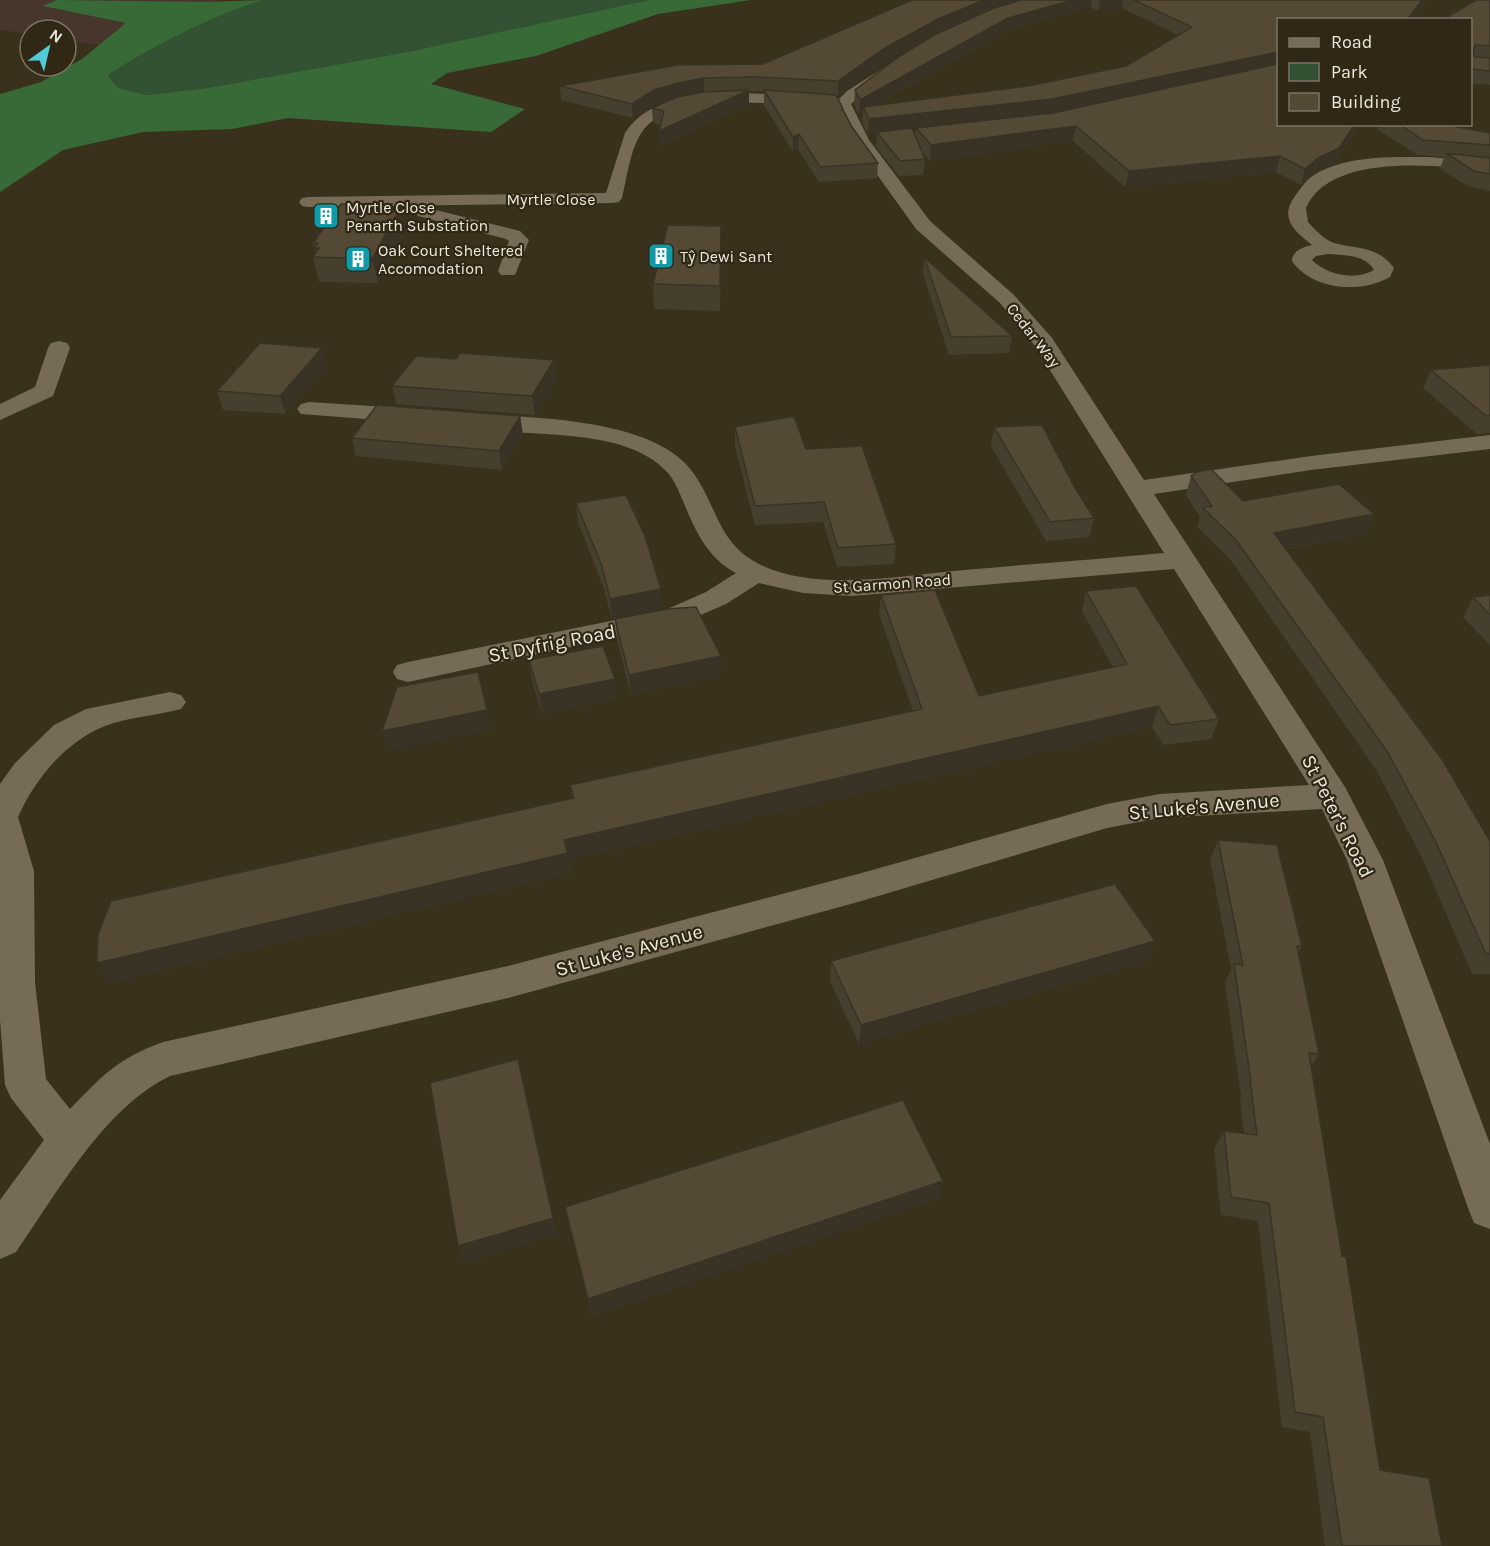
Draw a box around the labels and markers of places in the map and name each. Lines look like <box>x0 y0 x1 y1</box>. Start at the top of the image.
place label: Myrtle Close Penarth Substation <box>346 198 488 235</box>
building icon: Myrtle Close Penarth Substation <box>311 201 341 231</box>
place label: Oak Court Sheltered Accomodation <box>378 241 524 278</box>
building icon: Tŷ Dewi Sant <box>646 241 676 271</box>
building icon: Oak Court Sheltered Accomodation <box>343 244 373 274</box>
place label: Tŷ Dewi Sant <box>680 247 772 266</box>

